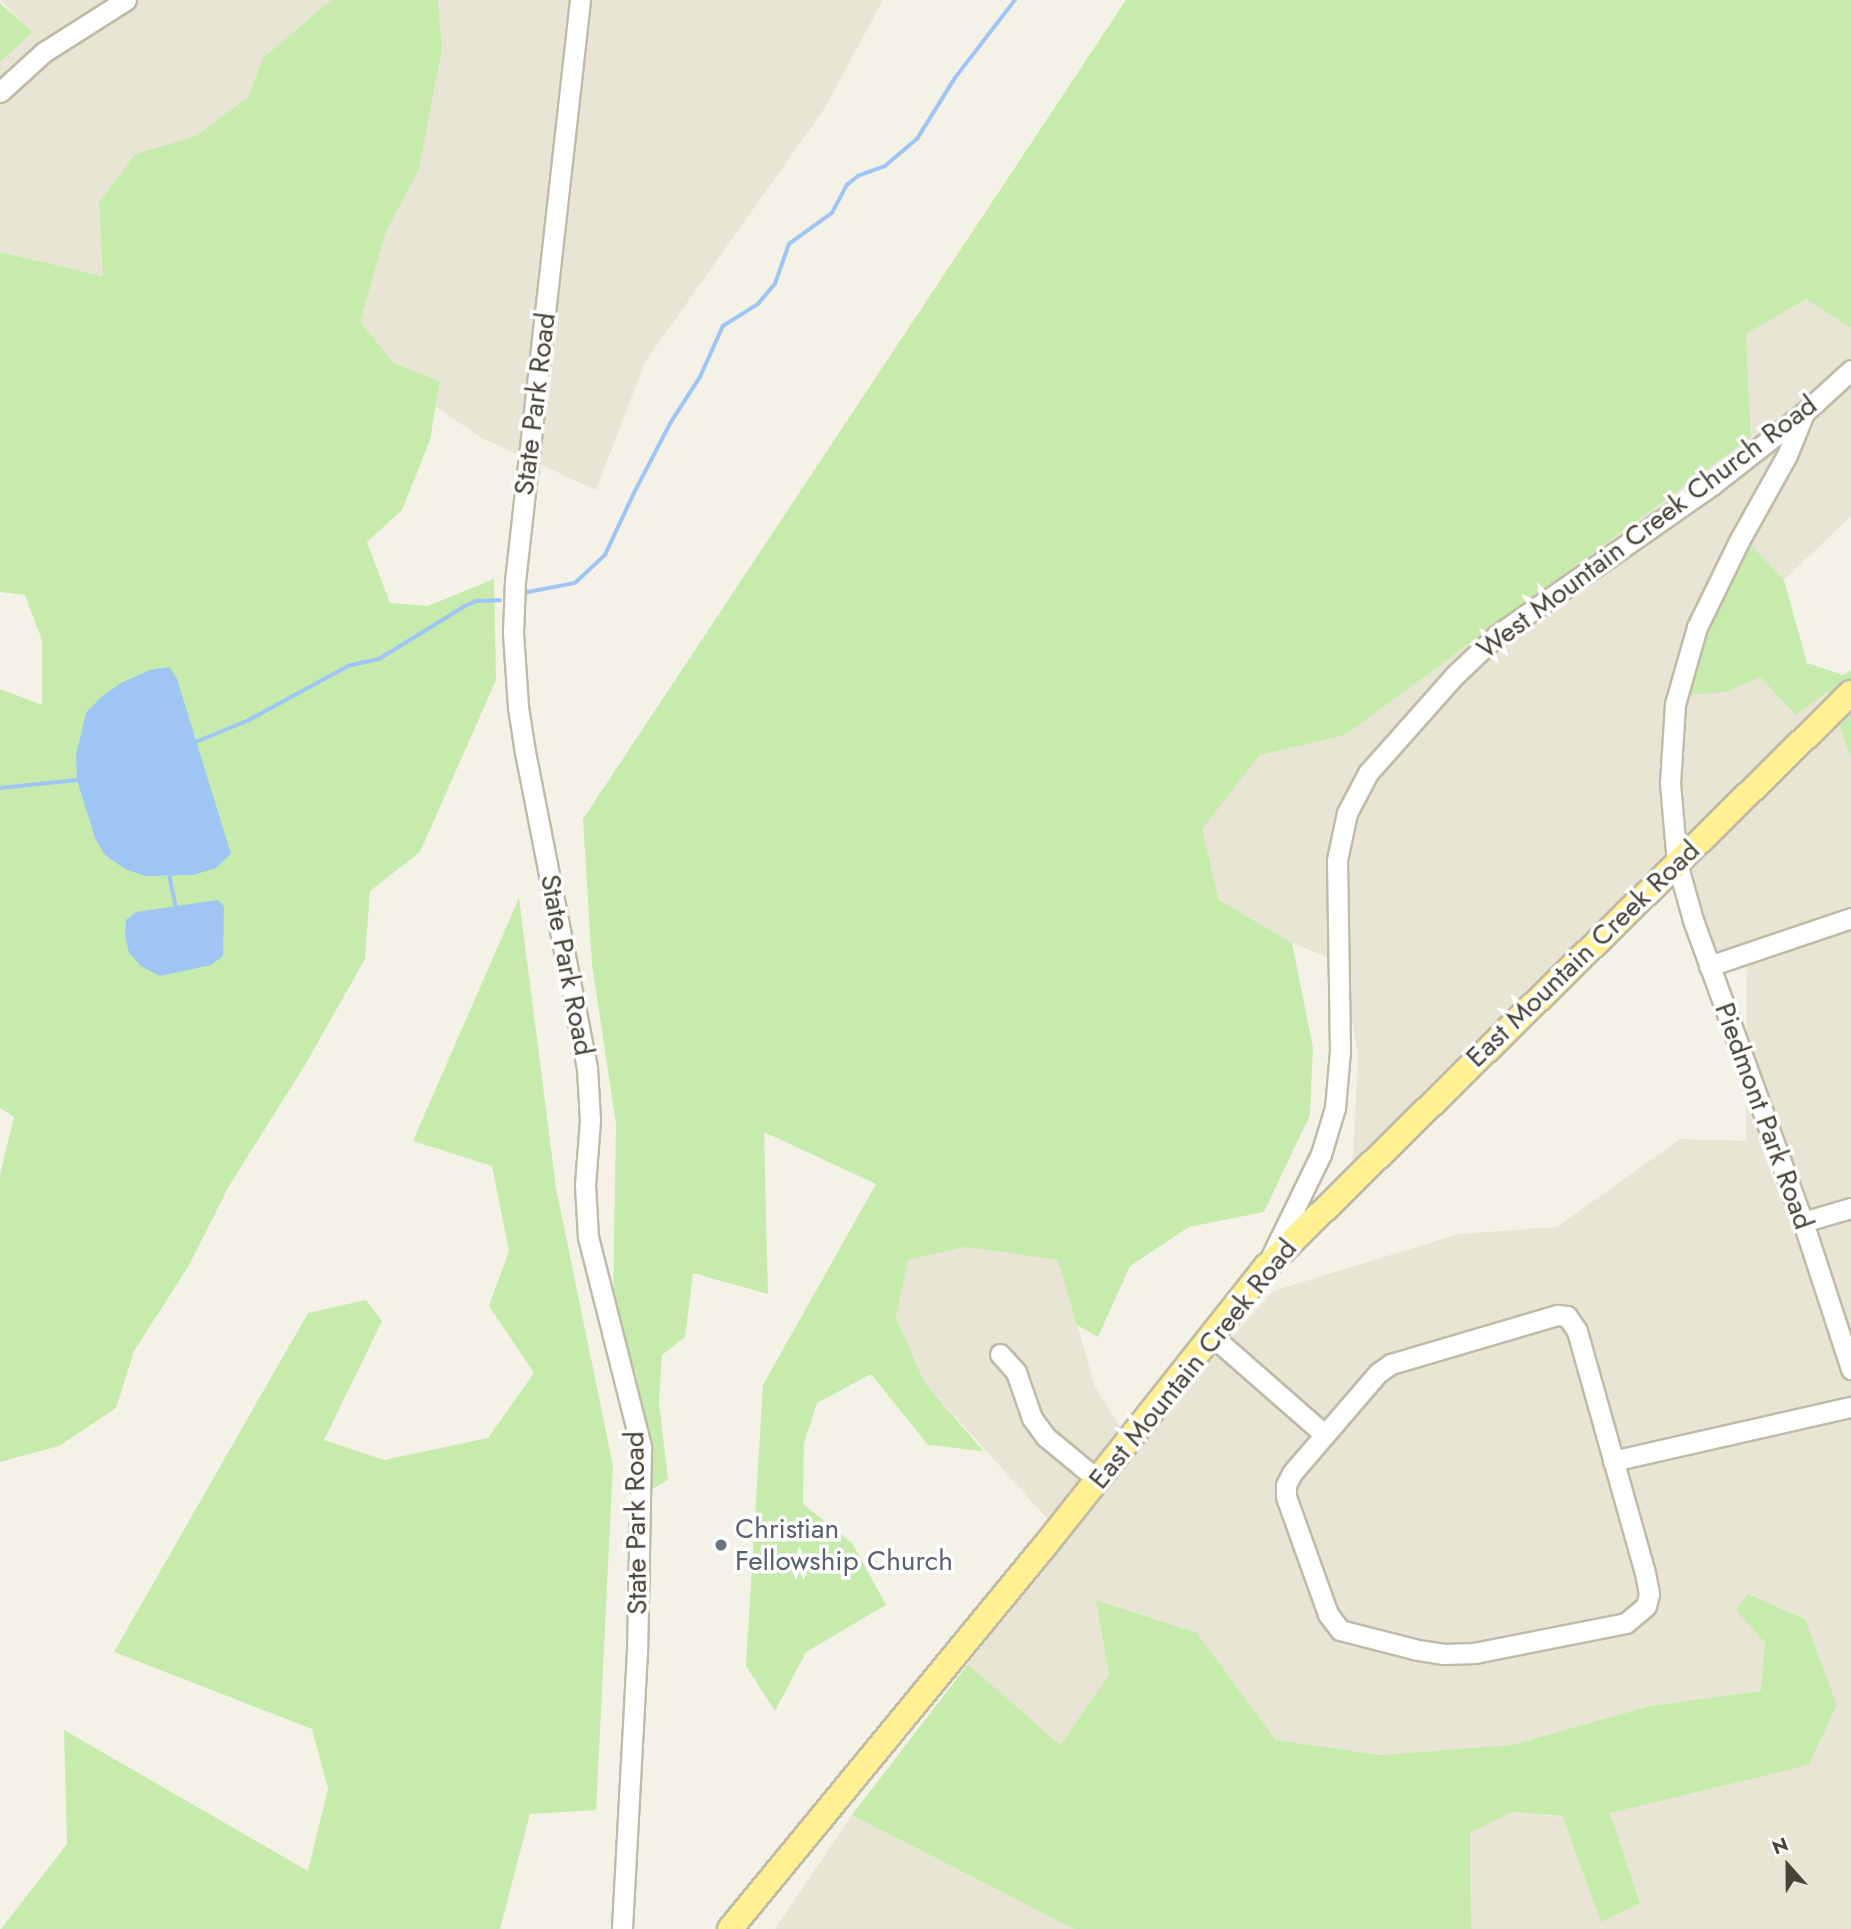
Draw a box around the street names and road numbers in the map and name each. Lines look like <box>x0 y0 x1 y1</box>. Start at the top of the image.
street label: State Park Road <box>507 311 563 497</box>
street label: West Mountain Creek Church Road <box>1470 388 1824 666</box>
street label: East Mountain Creek Road <box>1459 834 1707 1074</box>
street label: State Park Road <box>533 872 601 1058</box>
street label: Piedmont Park Road <box>1707 998 1821 1234</box>
street label: East Mountain Creek Road <box>1082 1232 1304 1496</box>
street label: State Park Road <box>618 1431 654 1615</box>

